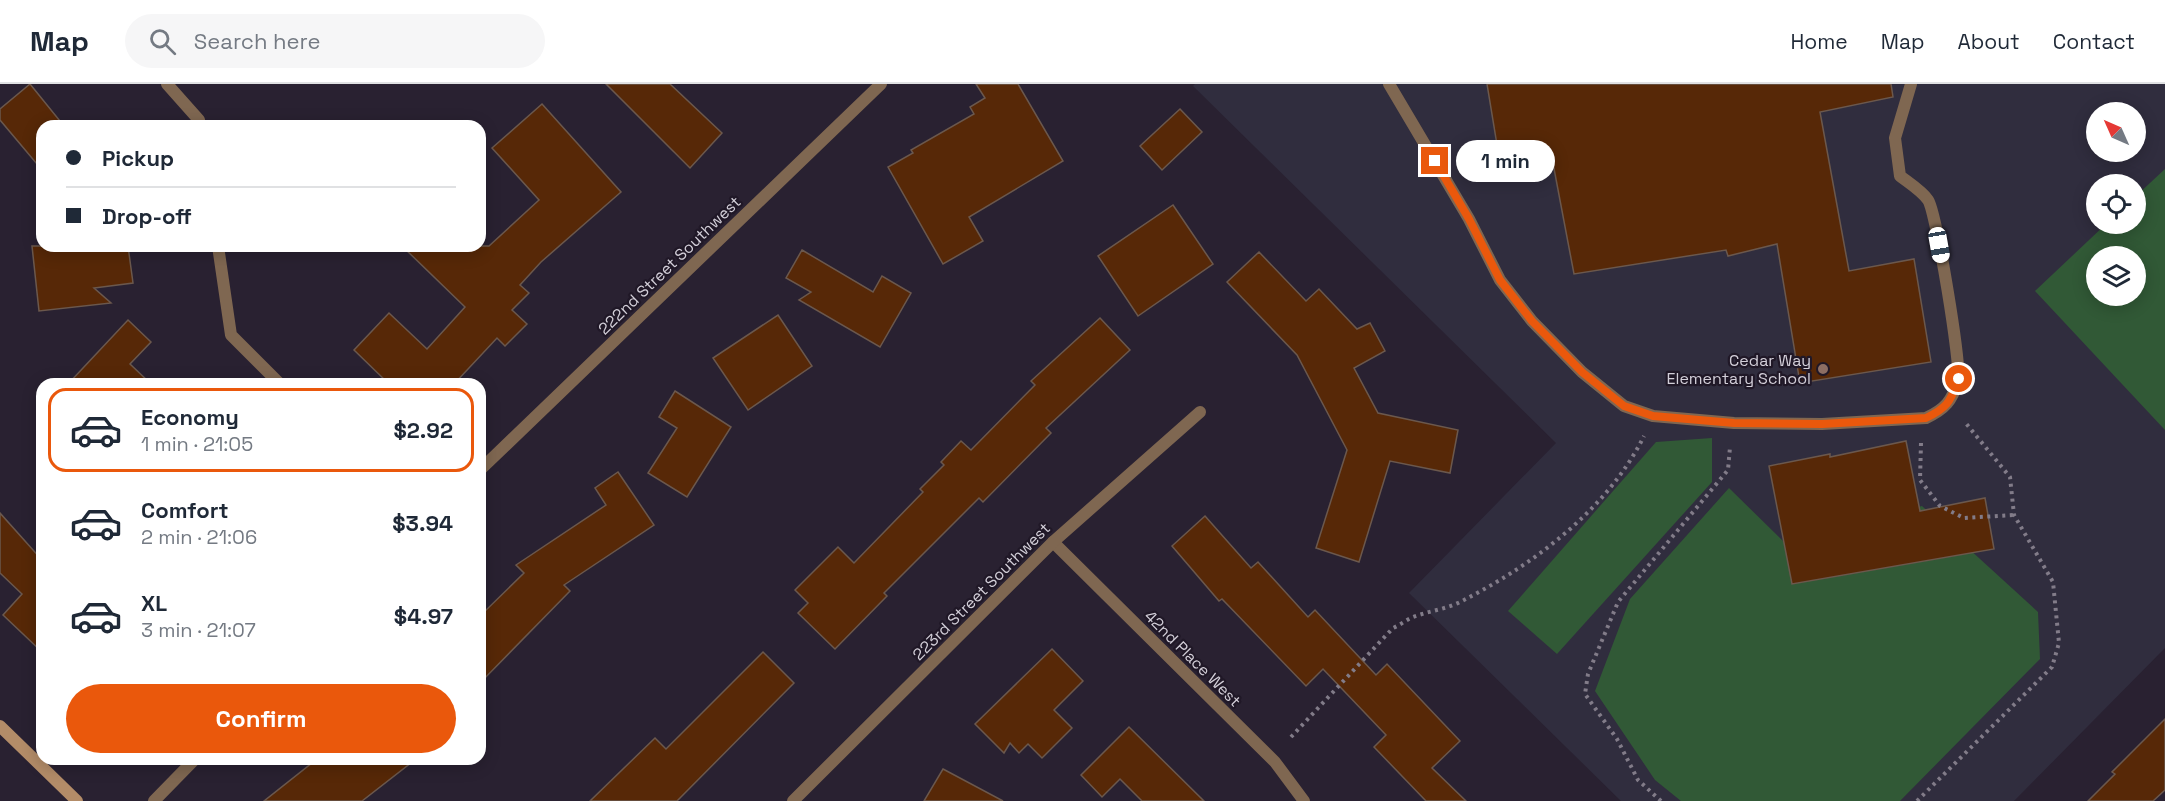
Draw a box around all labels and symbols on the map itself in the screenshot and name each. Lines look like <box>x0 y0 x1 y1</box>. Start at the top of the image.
north arrow <box>2086 102 2146 162</box>
callout: 1 min <box>1456 140 1555 182</box>
route end <box>1421 147 1448 174</box>
street label: 222nd Street Southwest <box>594 192 745 339</box>
car <box>1927 226 1951 264</box>
place label: Cedar Way Elementary School <box>1666 350 1811 389</box>
marker: Cedar Way Elementary School <box>1816 362 1830 376</box>
route start <box>1945 365 1972 392</box>
street label: 223rd Street Southwest <box>908 518 1055 665</box>
street label: 42nd Place West <box>1140 606 1245 711</box>

